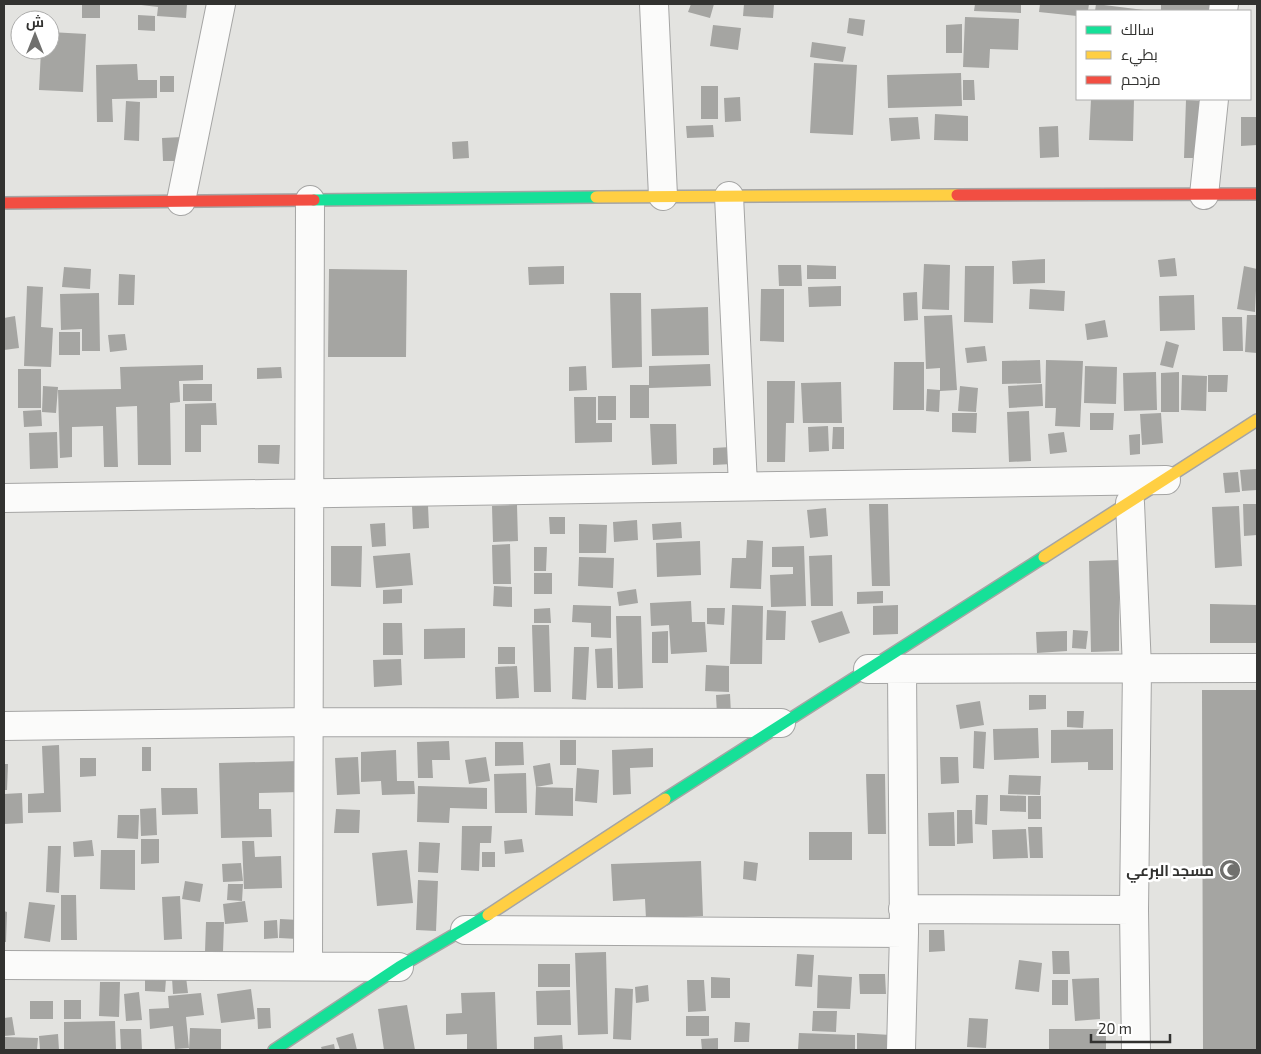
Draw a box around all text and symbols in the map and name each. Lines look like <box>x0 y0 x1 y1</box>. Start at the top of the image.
north arrow <box>10 10 60 60</box>
legend <box>1076 10 1251 100</box>
text: ش <box>26 13 44 31</box>
text: سالك <box>1121 20 1154 38</box>
text: بطيء <box>1121 45 1158 67</box>
text: مزدحم <box>1121 70 1161 90</box>
mosque icon: مسجد البرعي <box>1218 858 1242 882</box>
place label: مسجد البرعي <box>1126 861 1214 883</box>
scale bar <box>1091 1012 1170 1044</box>
text: 20 m <box>1098 1019 1132 1037</box>

